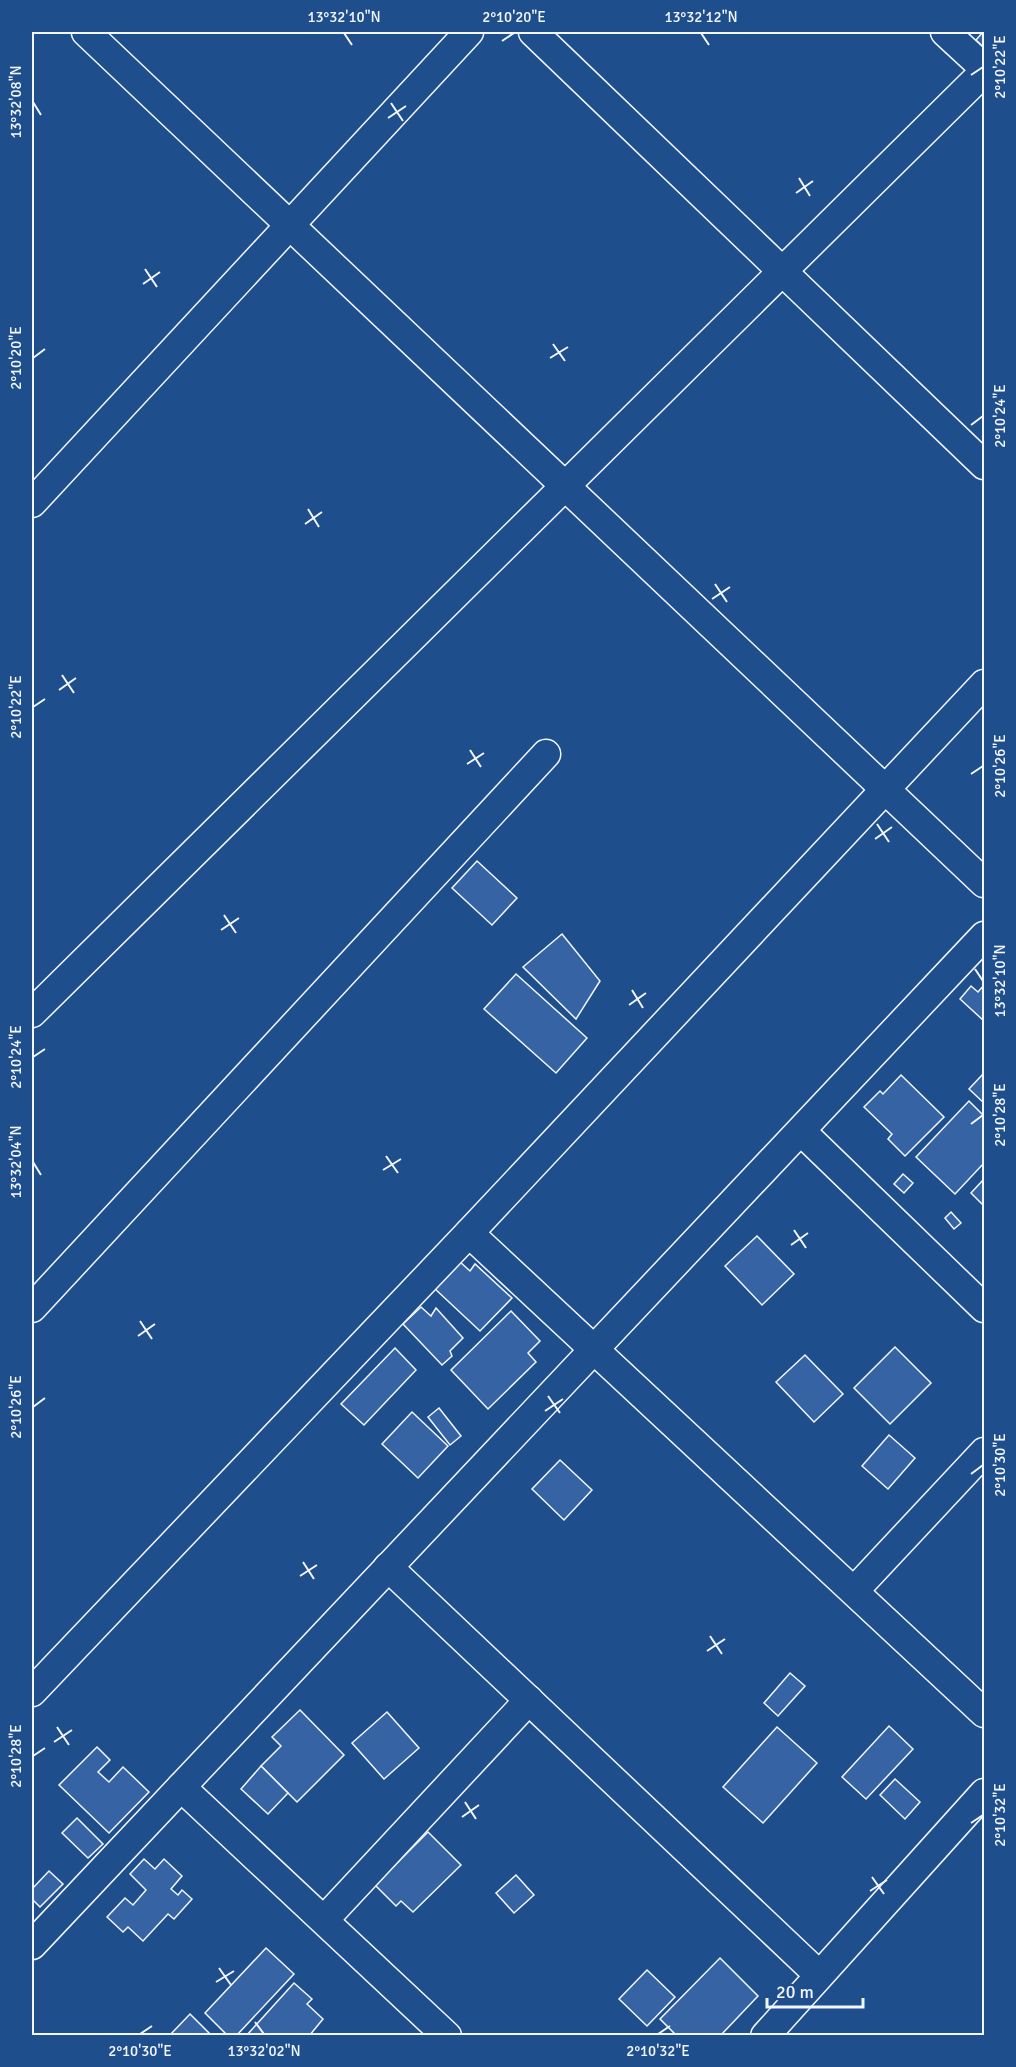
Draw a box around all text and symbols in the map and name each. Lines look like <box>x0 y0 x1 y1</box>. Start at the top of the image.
text: 13°32'10"N <box>307 8 381 26</box>
text: 2°10'20"E <box>482 8 546 26</box>
text: 13°32'12"N <box>664 8 738 26</box>
text: 2°10'22"E <box>991 35 1009 99</box>
text: 13°32'08"N <box>7 65 25 139</box>
text: 2°10'20"E <box>7 326 25 390</box>
text: 2°10'24"E <box>991 384 1009 448</box>
text: 2°10'22"E <box>7 675 25 739</box>
text: 2°10'26"E <box>991 734 1009 798</box>
text: 13°32'10"N <box>991 944 1009 1018</box>
text: 2°10'24"E <box>7 1025 25 1089</box>
text: 2°10'28"E <box>991 1083 1009 1147</box>
text: 13°32'04"N <box>7 1125 25 1199</box>
text: 2°10'26"E <box>7 1375 25 1439</box>
text: 2°10'30"E <box>991 1433 1009 1497</box>
text: 2°10'28"E <box>7 1724 25 1788</box>
text: 2°10'32"E <box>991 1783 1009 1847</box>
scale bar <box>767 1971 863 2009</box>
text: 20 m <box>776 1981 814 2003</box>
text: 2°10'30"E <box>108 2042 172 2060</box>
text: 13°32'02"N <box>227 2042 301 2060</box>
text: 2°10'32"E <box>626 2042 690 2060</box>

